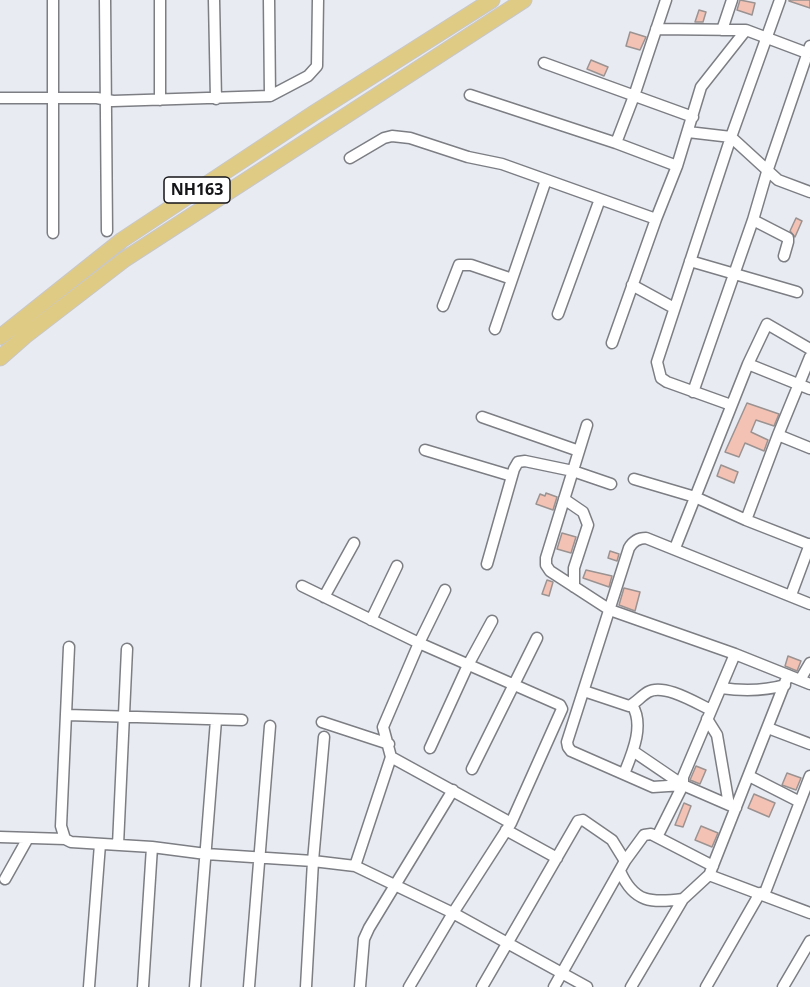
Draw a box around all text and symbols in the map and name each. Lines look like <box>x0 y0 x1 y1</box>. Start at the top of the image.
road number: NH163 <box>164 177 230 203</box>

